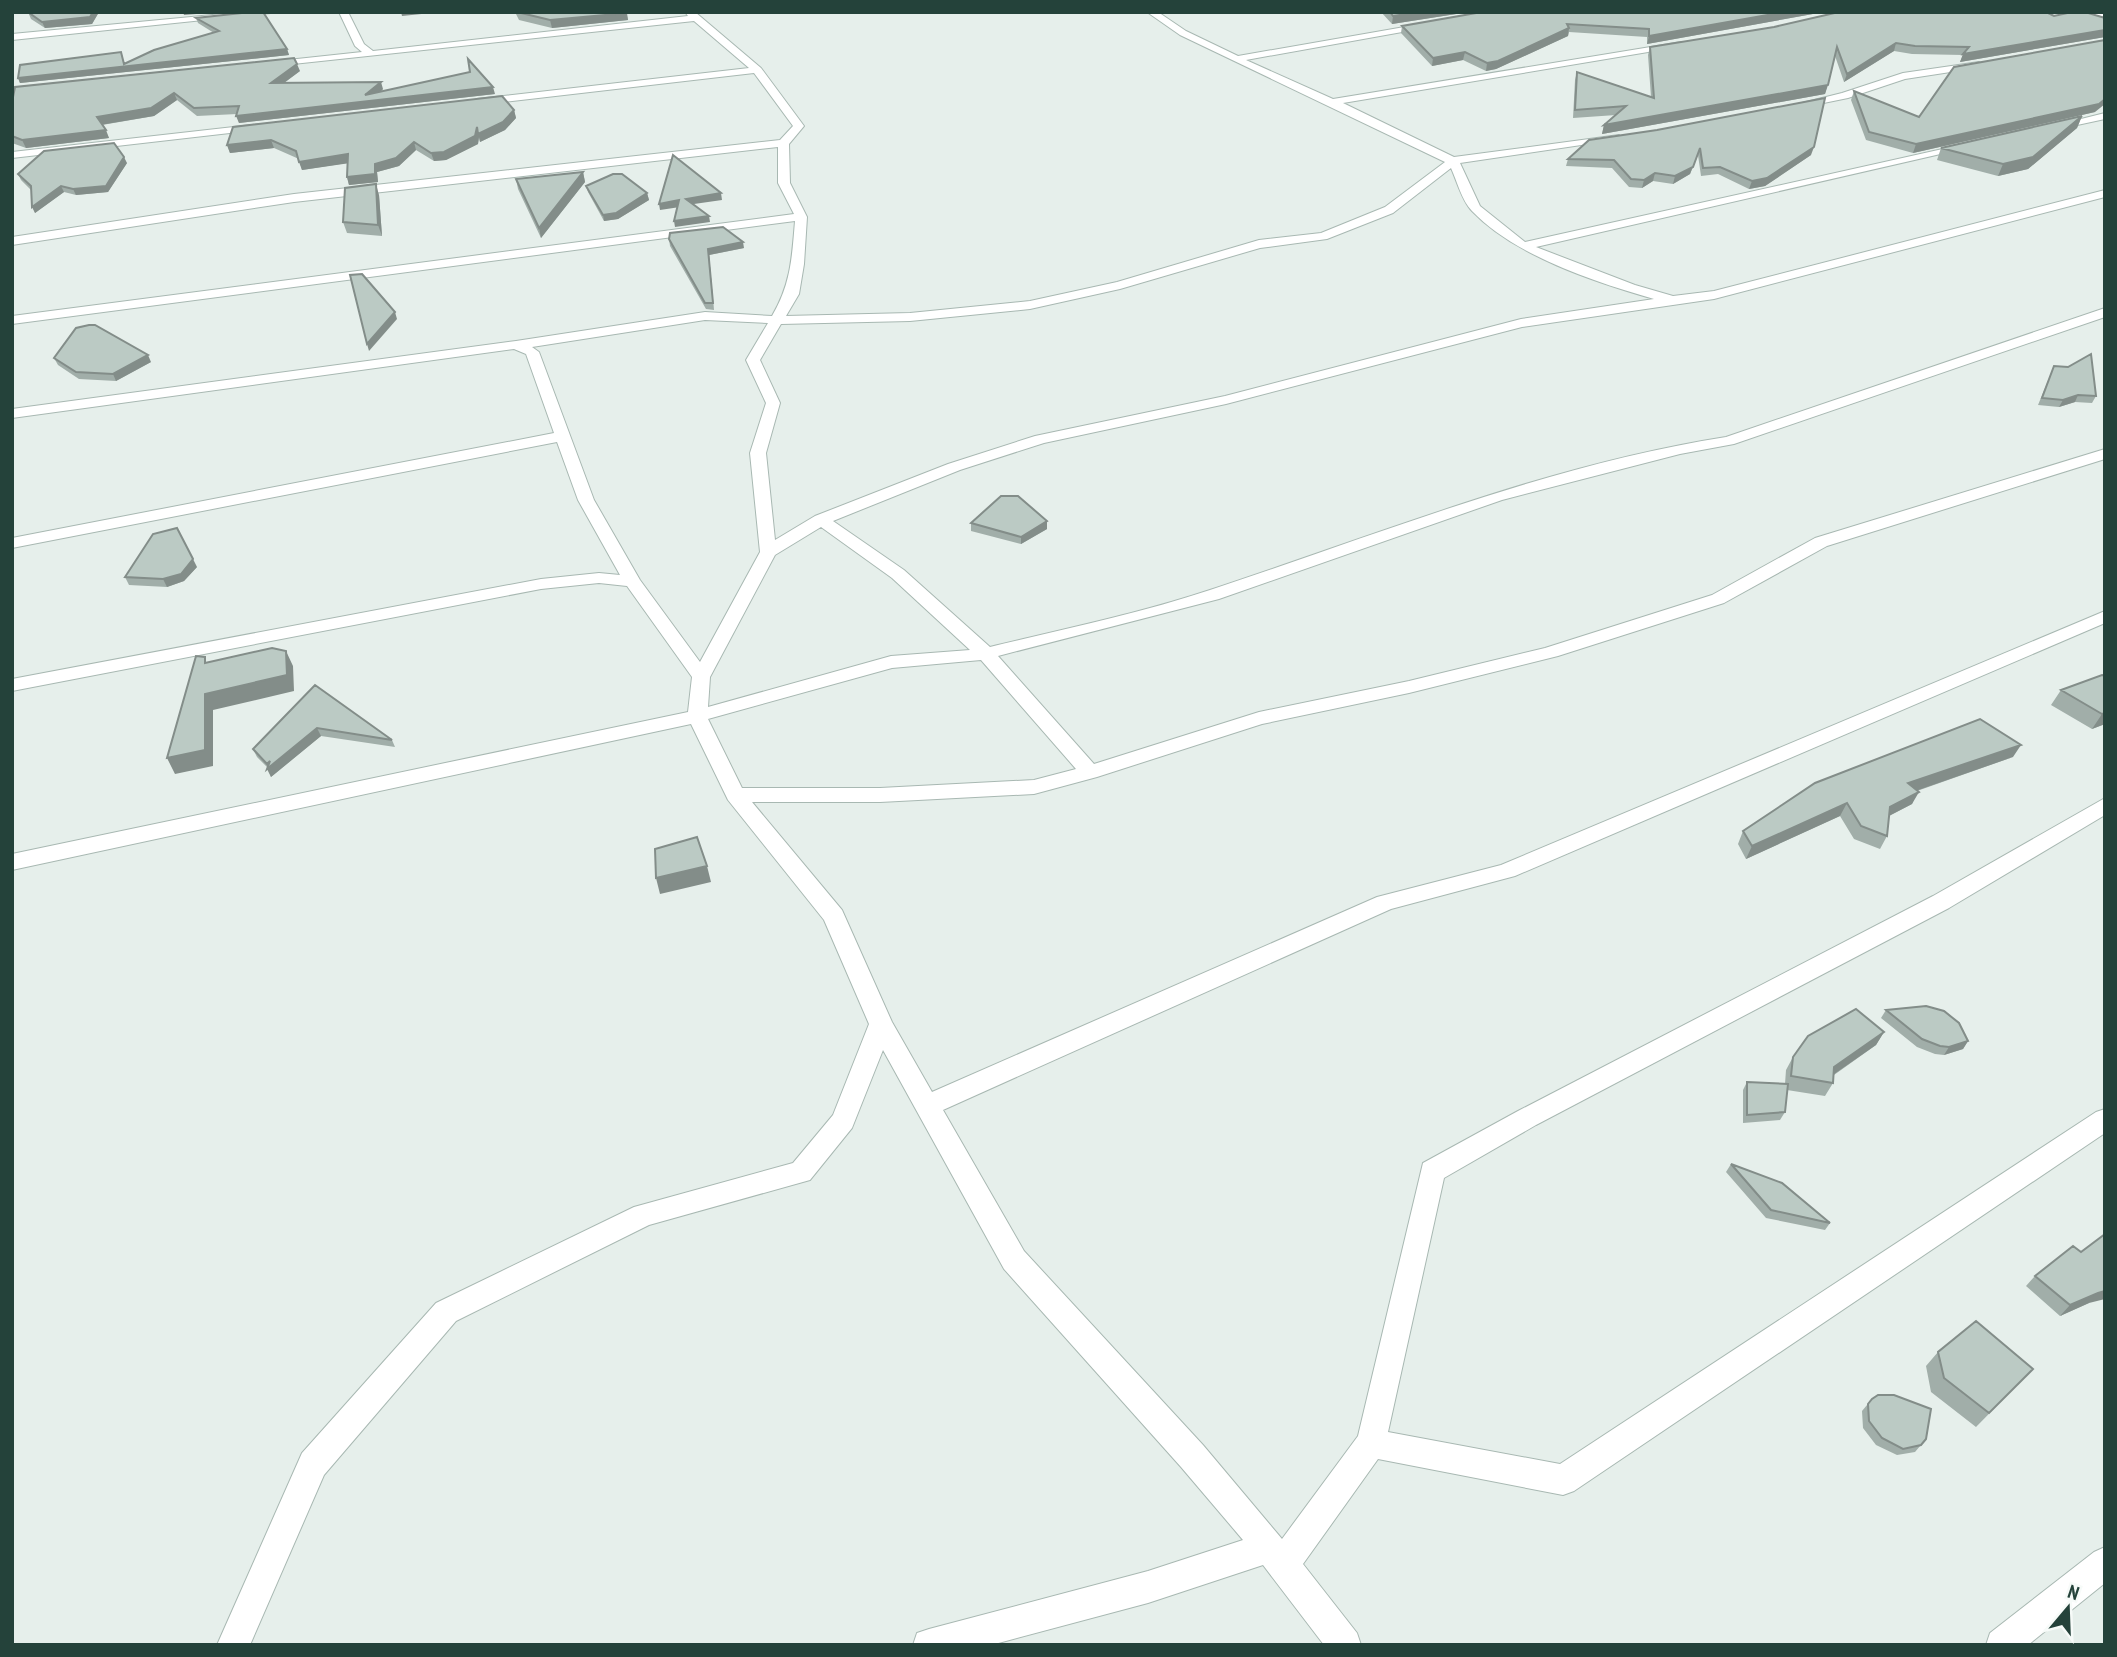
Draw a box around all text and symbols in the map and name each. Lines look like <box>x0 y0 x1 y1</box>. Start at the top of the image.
north arrow <box>2033 1573 2103 1643</box>
text: N <box>2065 1579 2082 1605</box>

